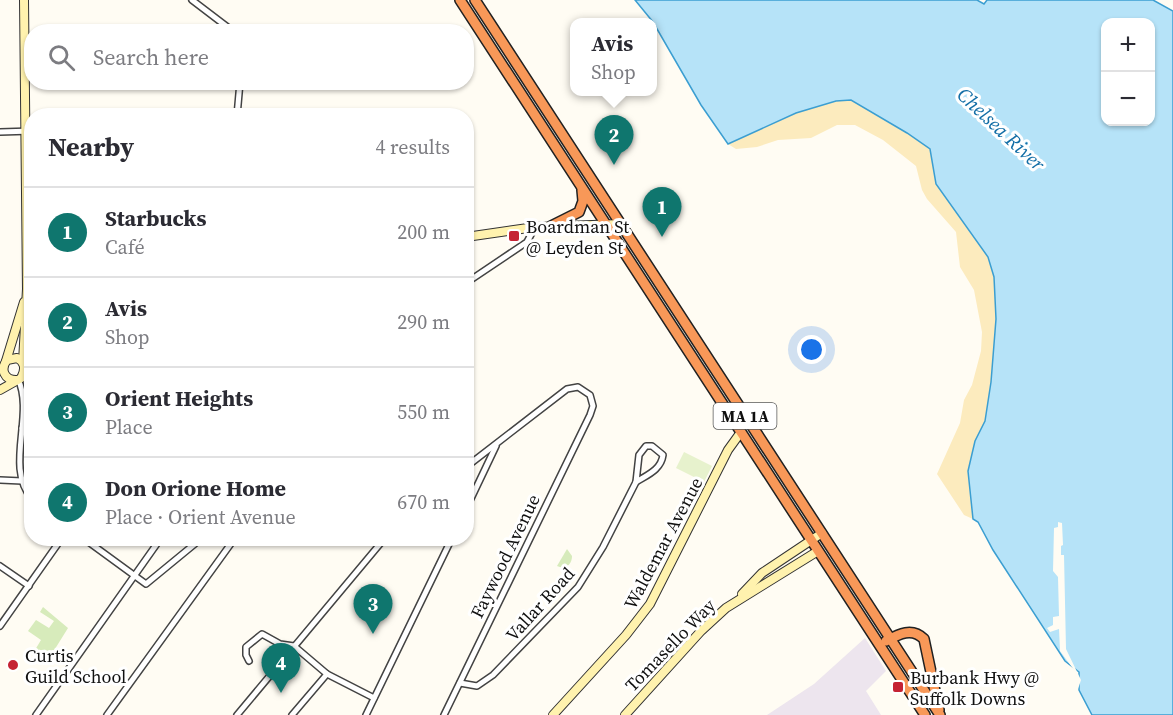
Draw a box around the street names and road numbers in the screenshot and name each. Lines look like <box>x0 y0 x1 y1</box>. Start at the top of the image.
road number: MA 1A <box>714 403 777 429</box>
street label: Waldemar Avenue <box>618 473 708 613</box>
street label: Faywood Avenue <box>464 490 546 622</box>
street label: Vallar Road <box>500 561 580 647</box>
street label: Tomasello Way <box>619 593 721 697</box>

